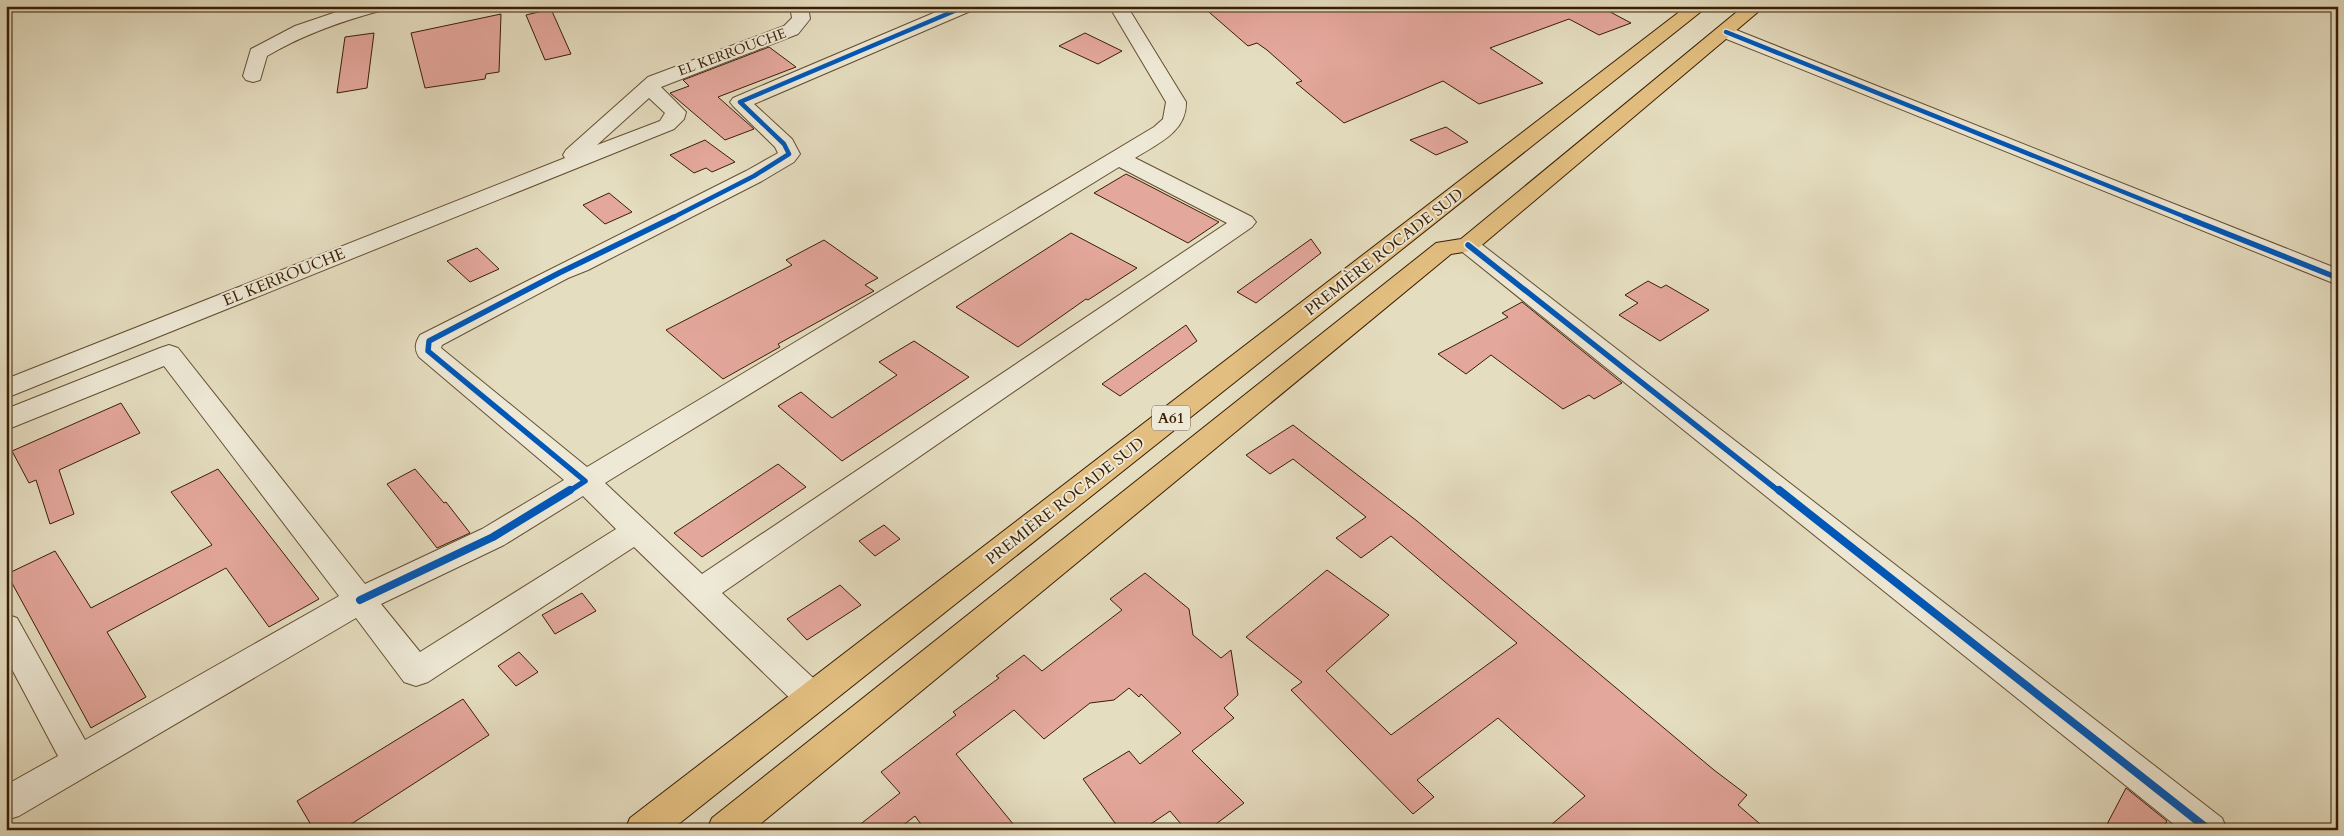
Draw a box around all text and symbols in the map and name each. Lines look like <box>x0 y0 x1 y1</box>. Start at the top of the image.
street label: EL KERROUCHE <box>675 23 789 80</box>
street label: PREMIÈRE ROCADE SUD <box>1300 183 1468 321</box>
street label: EL KERROUCHE <box>220 242 349 312</box>
road number: A61 <box>1152 406 1190 430</box>
street label: PREMIÈRE ROCADE SUD <box>981 432 1149 570</box>

